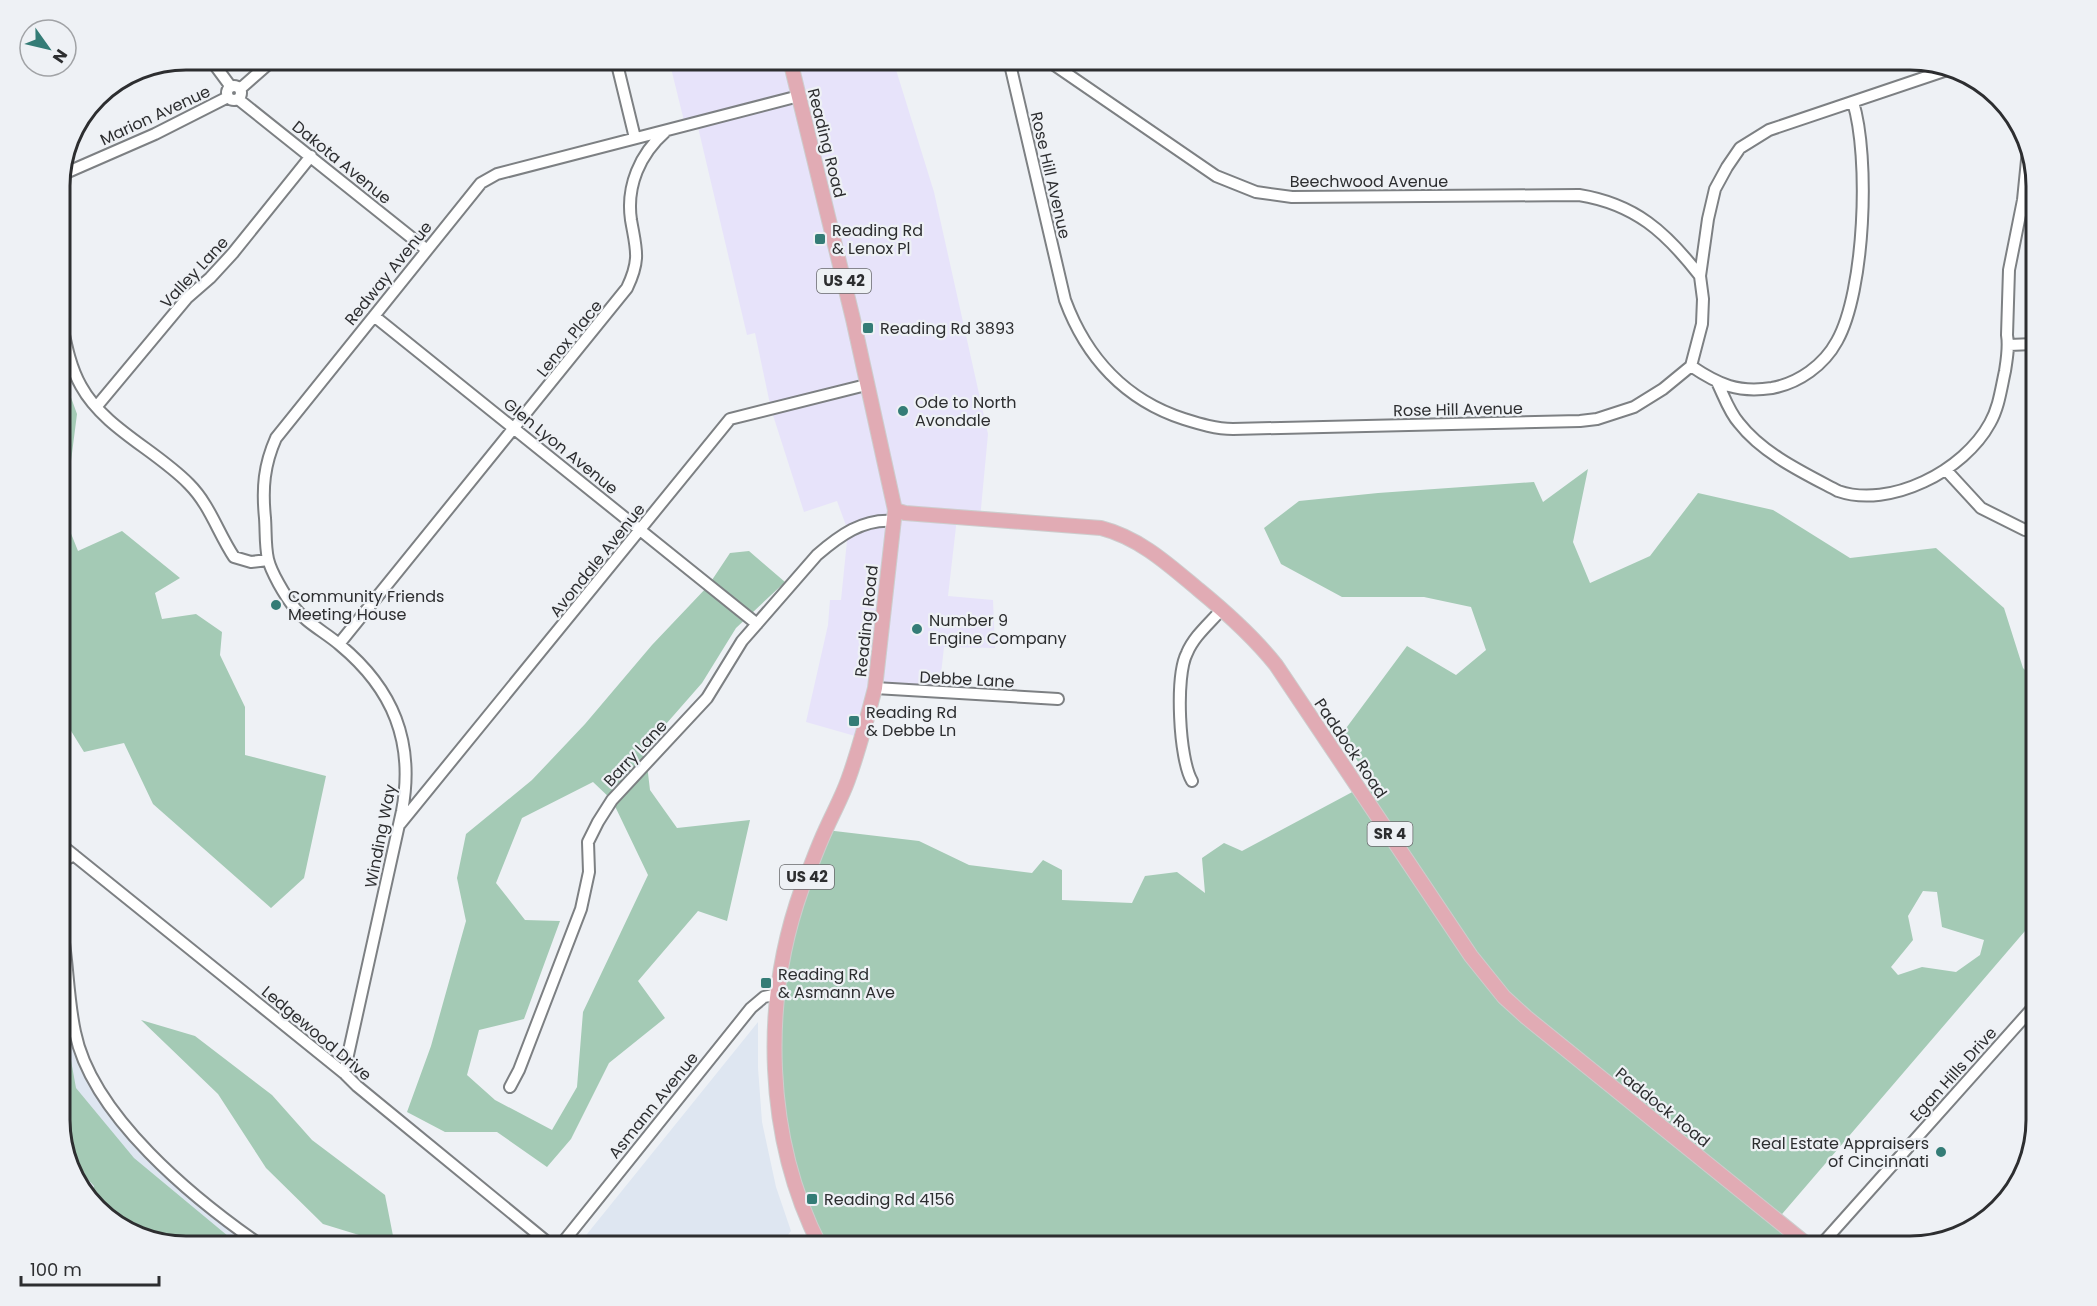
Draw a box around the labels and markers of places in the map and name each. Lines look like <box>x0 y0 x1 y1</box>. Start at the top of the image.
place label: Reading Rd & Lenox Pl <box>832 219 923 260</box>
marker: Reading Rd & Lenox Pl <box>813 232 827 246</box>
place label: Reading Rd 3893 <box>880 317 1014 340</box>
marker: Reading Rd 3893 <box>861 321 875 335</box>
place label: Ode to North Avondale <box>915 391 1016 432</box>
marker: Ode to North Avondale <box>896 404 910 418</box>
place label: Community Friends Meeting House <box>288 585 444 626</box>
marker: Community Friends Meeting House <box>269 598 283 612</box>
place label: Number 9 Engine Company <box>929 609 1067 650</box>
marker: Number 9 Engine Company <box>910 622 924 636</box>
place label: Reading Rd & Debbe Ln <box>866 701 957 742</box>
marker: Reading Rd & Debbe Ln <box>847 714 861 728</box>
place label: Reading Rd & Asmann Ave <box>778 963 895 1004</box>
marker: Reading Rd & Asmann Ave <box>759 976 773 990</box>
place label: Real Estate Appraisers of Cincinnati <box>1751 1132 1929 1173</box>
marker: Real Estate Appraisers of Cincinnati <box>1934 1145 1948 1159</box>
place label: Reading Rd 4156 <box>824 1188 955 1211</box>
marker: Reading Rd 4156 <box>805 1192 819 1206</box>

